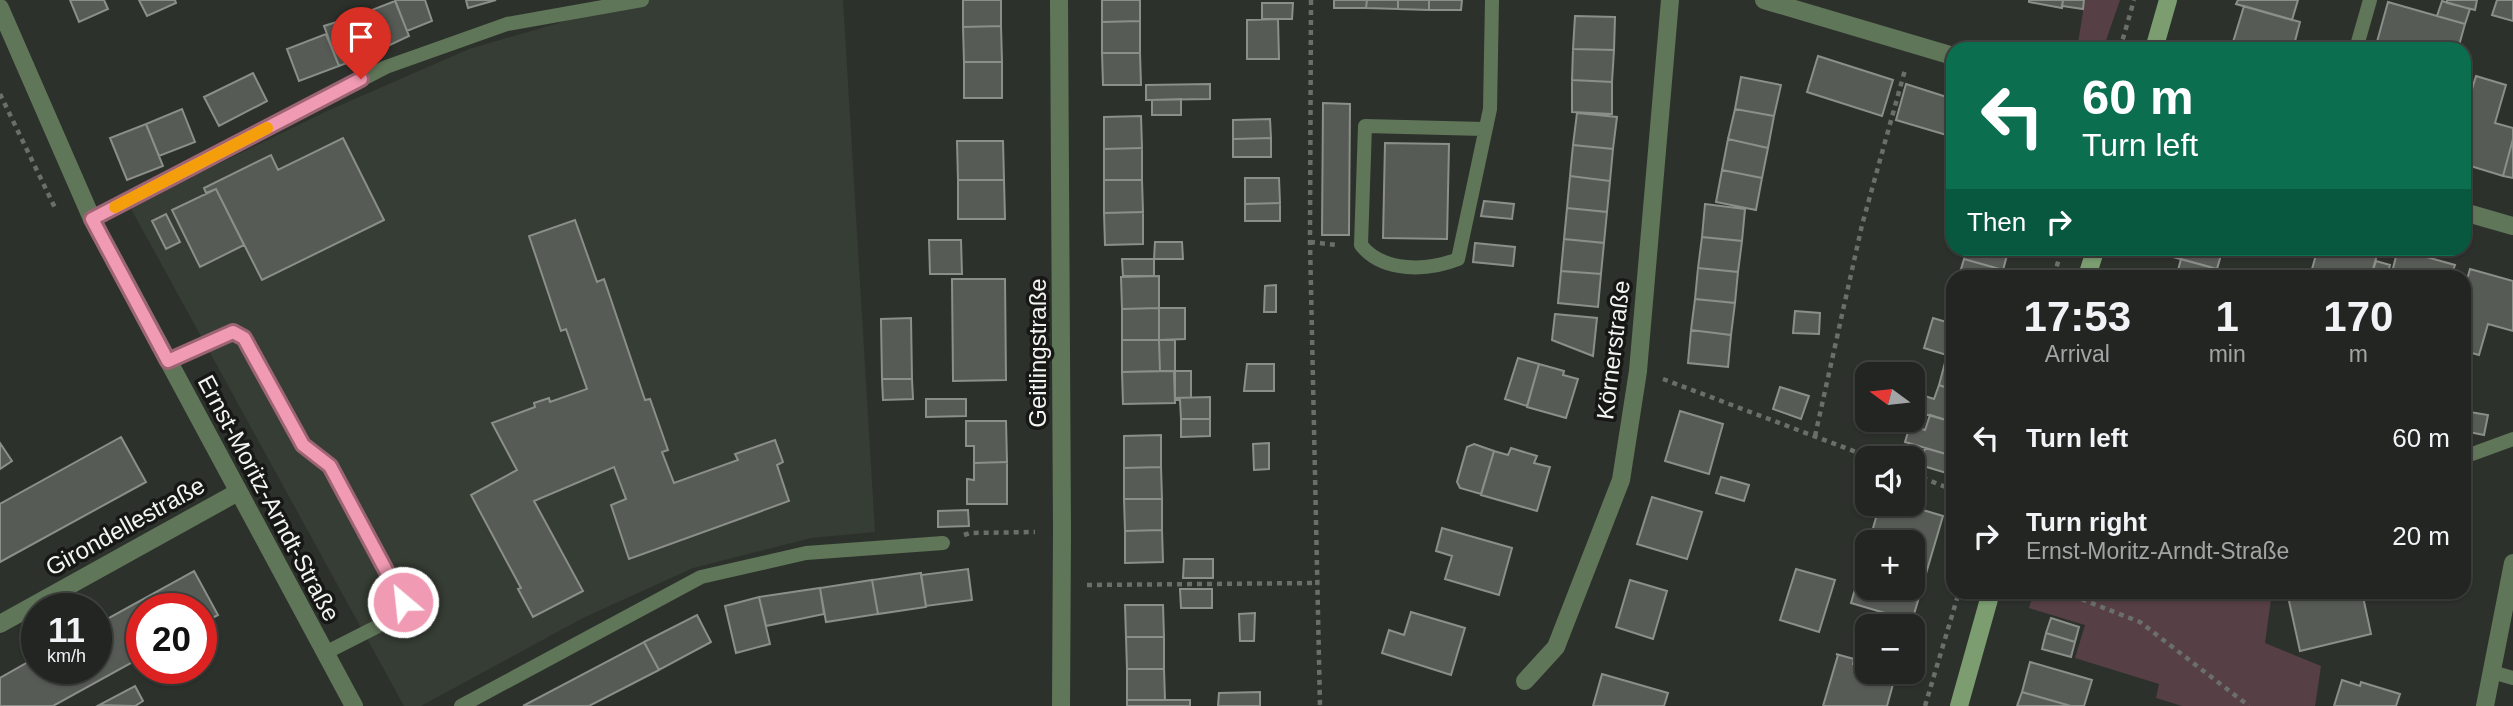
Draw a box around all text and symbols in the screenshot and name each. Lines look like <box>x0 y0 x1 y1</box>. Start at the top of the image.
pin <box>331 7 391 79</box>
icon: arrive <box>342 18 380 56</box>
icon: left <box>1967 70 2058 161</box>
text: 60 m <box>2082 70 2194 124</box>
text: Turn left <box>2082 127 2198 163</box>
icon: right <box>2040 203 2078 241</box>
text: Then <box>1967 207 2026 237</box>
street label: Geitlingstraße <box>1024 278 1051 428</box>
street label: Körnerstraße <box>1591 279 1635 421</box>
text: 17:53 <box>2024 293 2131 340</box>
text: 1 <box>2215 293 2239 340</box>
text: 170 <box>2323 293 2393 340</box>
text: Arrival <box>2045 341 2110 367</box>
text: min <box>2209 341 2246 367</box>
text: m <box>2349 341 2368 367</box>
north arrow <box>1855 362 1925 432</box>
map controls <box>1855 362 1925 684</box>
street label: Ernst-Moritz-Arndt-Straße <box>193 370 345 626</box>
icon: left <box>1967 419 2005 457</box>
text: Turn left <box>2026 423 2128 453</box>
text: 60 m <box>2392 423 2450 453</box>
button: sound <box>1855 446 1925 516</box>
street label: Girondellestraße <box>41 471 209 581</box>
text: Turn right <box>2026 507 2147 537</box>
icon: right <box>1967 517 2005 555</box>
text: 20 m <box>2392 521 2450 551</box>
button: + <box>1855 530 1925 600</box>
text: Ernst-Moritz-Arndt-Straße <box>2026 538 2289 564</box>
position arrow <box>366 565 440 639</box>
speed limit sign: 20 <box>126 593 217 684</box>
text: 11 <box>48 610 85 649</box>
button: − <box>1855 614 1925 684</box>
text: km/h <box>47 646 86 666</box>

